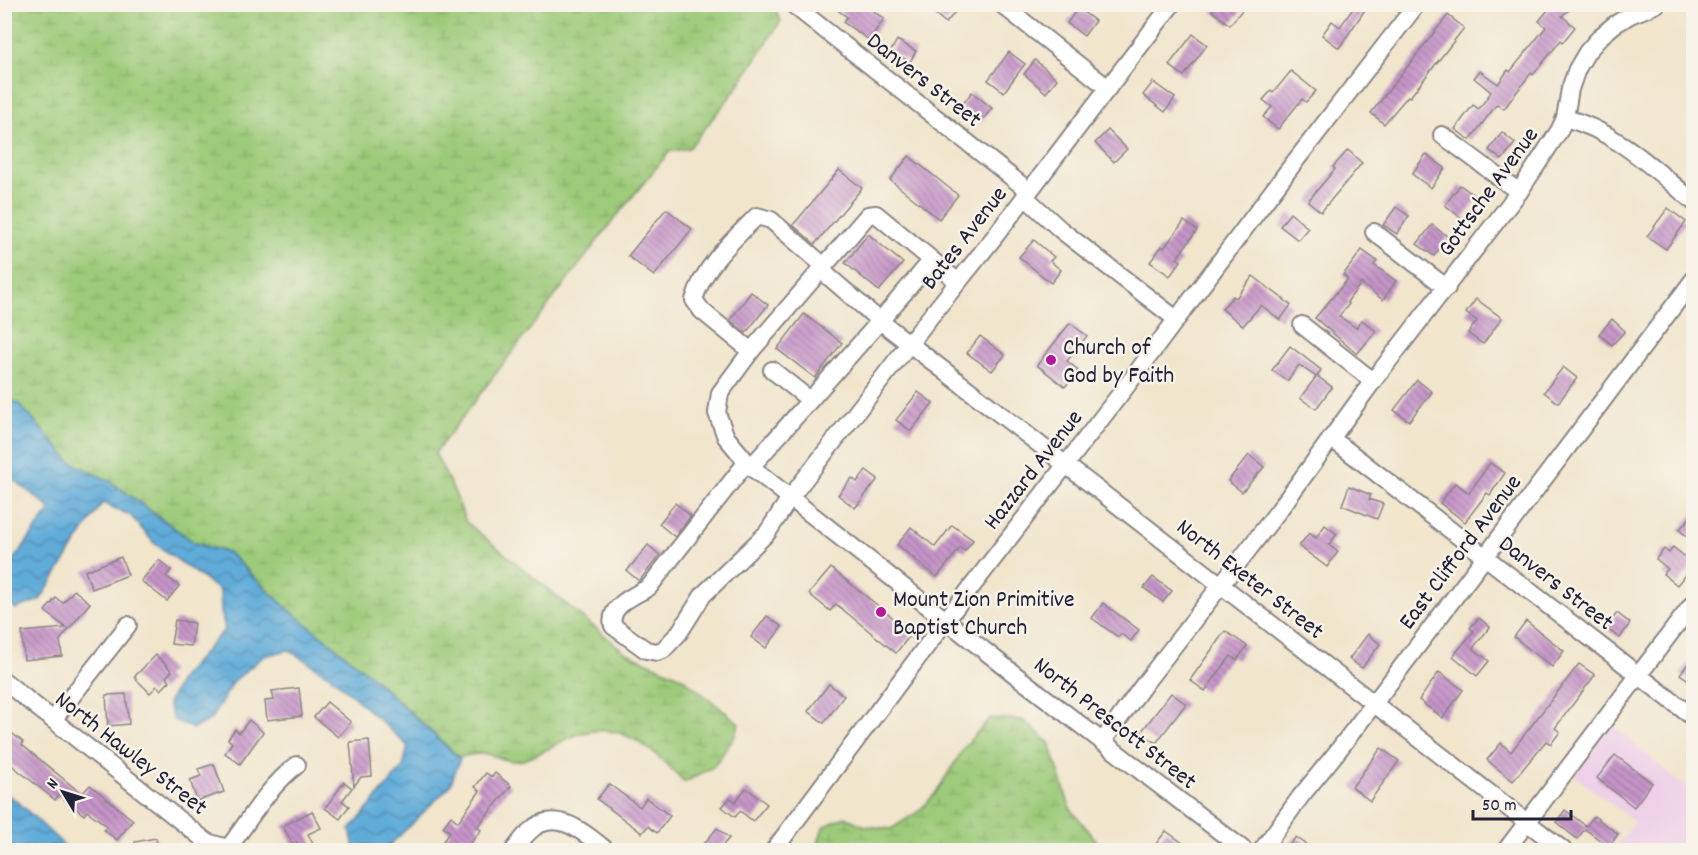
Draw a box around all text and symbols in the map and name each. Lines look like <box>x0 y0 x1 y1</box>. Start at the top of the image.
street label: Danvers Street <box>858 25 988 137</box>
street label: Gottsche Avenue <box>1431 121 1548 265</box>
street label: Bates Avenue <box>914 180 1017 298</box>
place label: Church of God by Faith <box>1063 332 1174 394</box>
marker: Church of God by Faith <box>1044 353 1058 367</box>
street label: Hazzard Avenue <box>977 403 1092 538</box>
street label: East Clifford Avenue <box>1392 468 1531 638</box>
street label: North Exeter Street <box>1168 512 1330 649</box>
street label: Danvers Street <box>1490 528 1620 640</box>
place label: Mount Zion Primitive Baptist Church <box>893 584 1075 646</box>
marker: Mount Zion Primitive Baptist Church <box>874 605 888 619</box>
street label: North Prescott Street <box>1025 650 1203 799</box>
street label: North Hawley Street <box>50 684 214 820</box>
north arrow <box>33 762 93 822</box>
scale bar <box>1473 783 1570 821</box>
text: 50 m <box>1482 794 1517 819</box>

